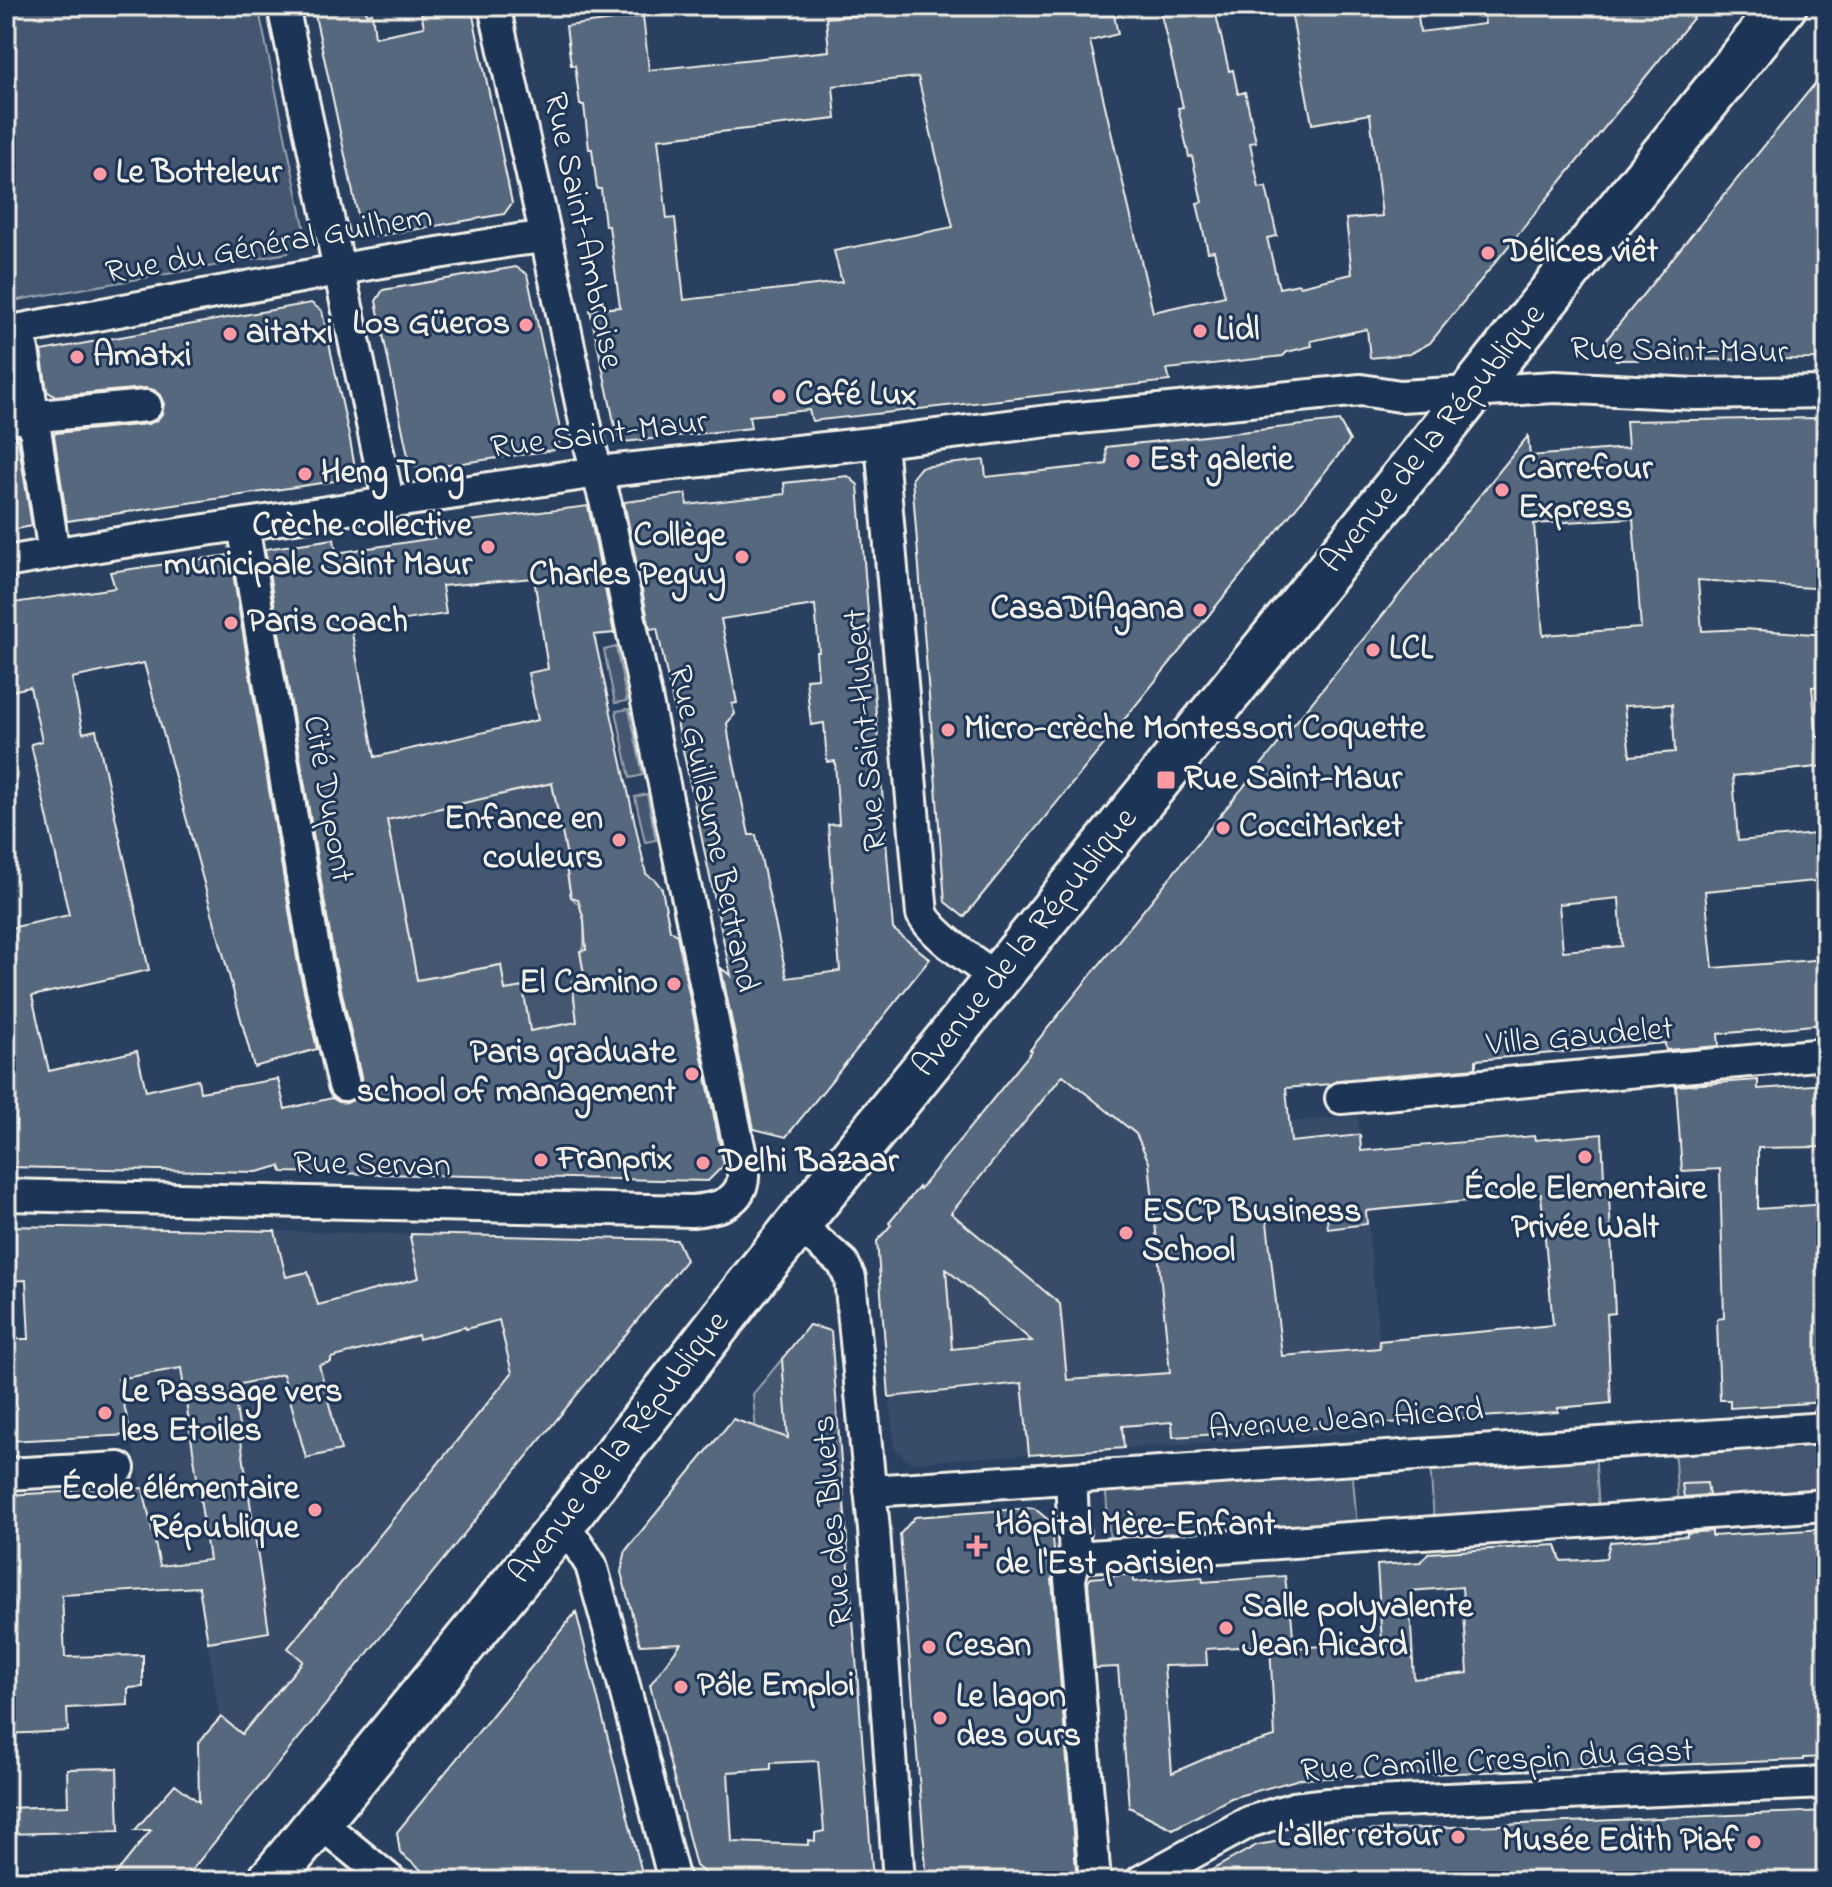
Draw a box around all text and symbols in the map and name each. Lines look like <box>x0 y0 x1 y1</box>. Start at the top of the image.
street label: Rue Saint-Ambroise <box>528 88 636 375</box>
place label: Le Botteleur <box>116 149 283 199</box>
marker: Le Botteleur <box>91 165 109 183</box>
street label: Rue du Général Guilhem <box>102 193 436 299</box>
place label: Délices viêt <box>1502 228 1659 278</box>
marker: Délices viêt <box>1479 244 1497 262</box>
street label: Avenue de la République <box>1309 293 1559 585</box>
place label: Los Güeros <box>353 300 510 350</box>
place label: Lidl <box>1216 306 1260 356</box>
place label: aitatxi <box>246 309 333 359</box>
marker: Los Güeros <box>517 316 535 334</box>
marker: Lidl <box>1191 322 1209 340</box>
marker: aitatxi <box>221 325 239 343</box>
street label: Rue Saint-Maur <box>1570 325 1789 379</box>
place label: Amatxi <box>93 332 191 382</box>
marker: Amatxi <box>68 348 86 366</box>
place label: Café Lux <box>795 371 917 421</box>
marker: Café Lux <box>770 387 788 405</box>
street label: Rue Saint-Maur <box>488 398 711 474</box>
place label: Est galerie <box>1149 436 1294 487</box>
place label: Carrefour Express <box>1518 445 1654 534</box>
place label: Heng Tong <box>321 449 464 500</box>
marker: Est galerie <box>1124 452 1142 470</box>
marker: Heng Tong <box>296 465 314 483</box>
marker: Carrefour Express <box>1493 481 1511 499</box>
place label: Crèche collective municipale Saint Maur <box>164 502 473 591</box>
place label: Collège Charles Peguy <box>529 512 727 602</box>
marker: Crèche collective municipale Saint Maur <box>479 538 497 556</box>
marker: Collège Charles Peguy <box>733 548 751 566</box>
place label: CasaDiAgana <box>991 585 1184 636</box>
place label: Paris coach <box>247 598 408 648</box>
marker: CasaDiAgana <box>1191 601 1209 619</box>
street label: Rue Saint-Hubert <box>831 607 903 853</box>
marker: Paris coach <box>222 614 240 632</box>
place label: LCL <box>1389 625 1434 675</box>
marker: LCL <box>1364 641 1382 659</box>
street label: Rue Guillaume Bertrand <box>653 661 771 997</box>
place label: Micro-crèche Montessori Coquette <box>964 705 1426 755</box>
street label: Cité Dupont <box>288 712 366 886</box>
marker: Micro-crèche Montessori Coquette <box>939 721 957 739</box>
place label: Rue Saint-Maur <box>1184 755 1403 805</box>
marker: Rue Saint-Maur <box>1155 769 1177 791</box>
place label: Enfance en couleurs <box>444 795 603 884</box>
street label: Avenue de la République <box>901 797 1151 1089</box>
place label: CocciMarket <box>1239 803 1403 853</box>
marker: CocciMarket <box>1214 819 1232 837</box>
marker: Enfance en couleurs <box>610 831 628 849</box>
place label: El Camino <box>519 959 658 1009</box>
marker: El Camino <box>665 975 683 993</box>
street label: Villa Gaudelet <box>1483 1005 1676 1071</box>
place label: Paris graduate school of management <box>357 1029 677 1119</box>
marker: Paris graduate school of management <box>683 1065 701 1083</box>
place label: Franprix <box>555 1135 672 1185</box>
place label: Delhi Bazaar <box>717 1138 900 1188</box>
street label: Rue Servan <box>293 1140 451 1192</box>
marker: École Elementaire Privée Walt <box>1576 1148 1594 1166</box>
marker: Franprix <box>532 1151 550 1169</box>
marker: Delhi Bazaar <box>694 1154 712 1172</box>
place label: École Elementaire Privée Walt <box>1463 1165 1707 1254</box>
place label: ESCP Business School <box>1142 1188 1362 1277</box>
marker: ESCP Business School <box>1117 1224 1135 1242</box>
street label: Avenue de la République <box>497 1300 743 1595</box>
place label: Le Passage vers les Etoiles <box>121 1368 343 1457</box>
street label: Avenue Jean Aicard <box>1207 1386 1485 1456</box>
marker: Le Passage vers les Etoiles <box>96 1404 114 1422</box>
street label: Rue des Bluets <box>800 1413 868 1629</box>
place label: École élémentaire République <box>61 1465 300 1554</box>
marker: École élémentaire République <box>306 1501 324 1519</box>
place label: Hôpital Mère-Enfant de l'Est parisien <box>995 1501 1276 1590</box>
marker: Hôpital Mère-Enfant de l'Est parisien <box>966 1535 988 1557</box>
place label: Salle polyvalente Jean Aicard <box>1242 1583 1474 1672</box>
marker: Salle polyvalente Jean Aicard <box>1217 1619 1235 1637</box>
place label: Cesan <box>945 1622 1031 1672</box>
marker: Cesan <box>920 1638 938 1656</box>
place label: Pôle Emploi <box>697 1662 855 1712</box>
place label: Le lagon des ours <box>956 1673 1081 1762</box>
marker: Pôle Emploi <box>672 1678 690 1696</box>
marker: Le lagon des ours <box>931 1709 949 1727</box>
street label: Rue Camille Crespin du Gast <box>1299 1727 1695 1797</box>
place label: L'aller retour <box>1277 1812 1443 1862</box>
place label: Musée Edith Piaf <box>1502 1817 1739 1867</box>
marker: L'aller retour <box>1449 1828 1467 1846</box>
marker: Musée Edith Piaf <box>1745 1833 1763 1851</box>

